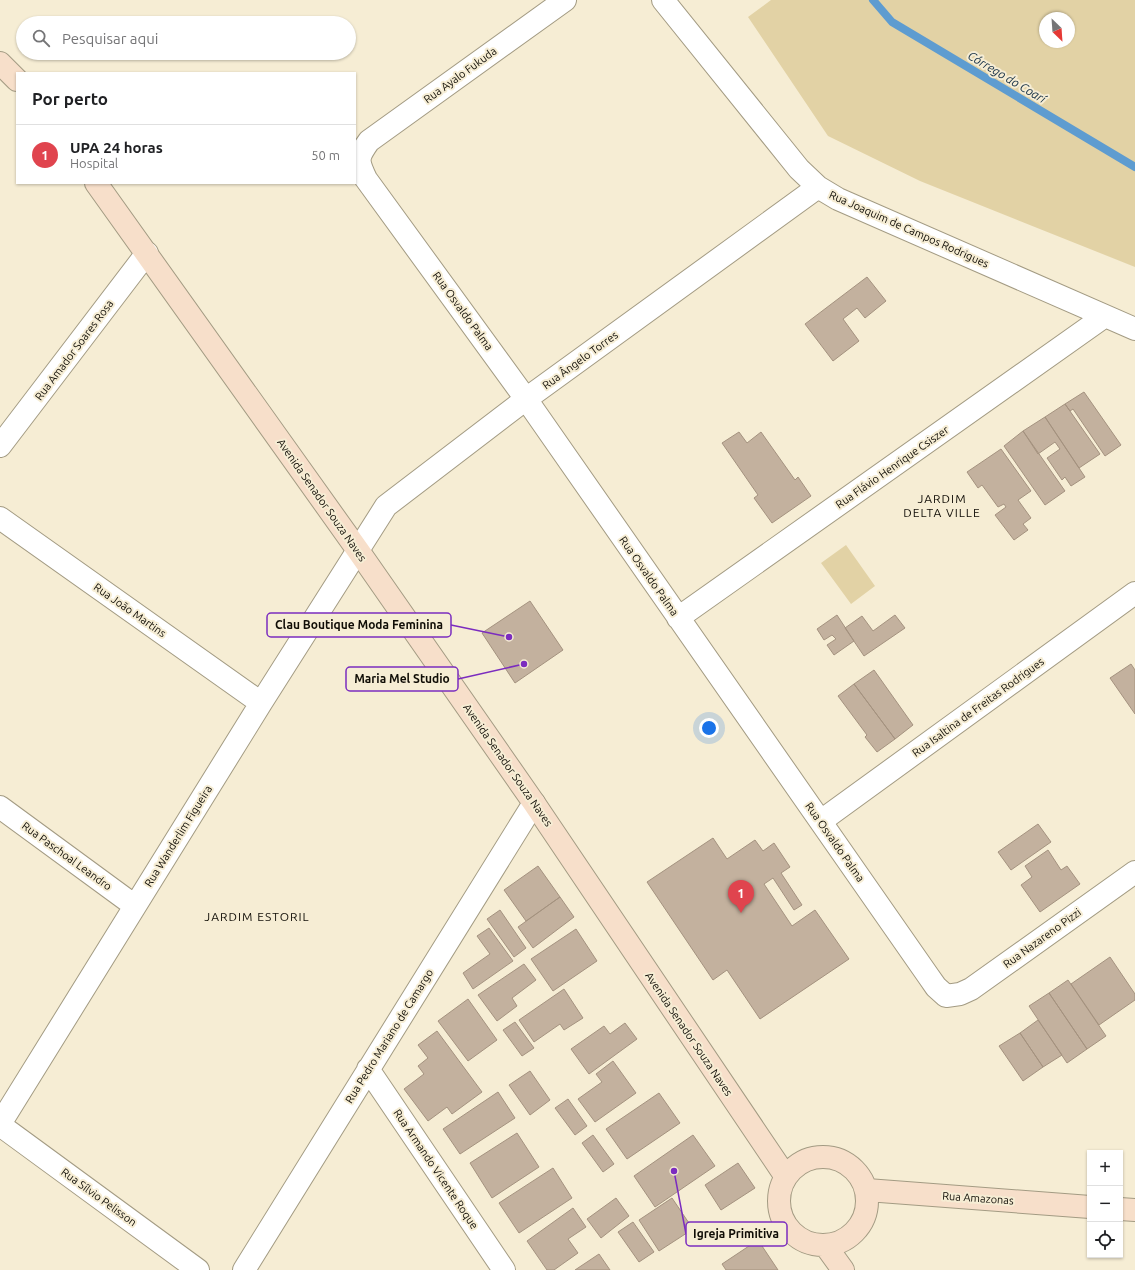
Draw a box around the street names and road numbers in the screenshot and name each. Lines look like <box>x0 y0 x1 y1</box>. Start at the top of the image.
street label: Rua Ayalo Fukuda <box>421 45 499 105</box>
street label: Rua Joaquim de Campos Rodrigues <box>827 188 991 270</box>
street label: Rua Osvaldo Palma <box>431 269 495 353</box>
street label: Rua Amador Soares Rosa <box>32 298 116 402</box>
street label: Rua Ângelo Torres <box>539 328 620 391</box>
street label: Rua Flávio Henrique Csiszer <box>833 423 951 511</box>
street label: Avenida Senador Souza Naves <box>275 436 369 564</box>
street label: Rua Osvaldo Palma <box>617 534 681 618</box>
street label: Rua João Martins <box>92 581 169 639</box>
street label: Rua Isaltina de Freitas Rodrigues <box>910 655 1046 759</box>
street label: Avenida Senador Souza Naves <box>461 701 555 829</box>
street label: Rua Wanderlim Figueira <box>142 783 214 889</box>
street label: Rua Osvaldo Palma <box>803 800 867 884</box>
street label: Rua Paschoal Leandro <box>20 819 114 893</box>
street label: Rua Nazareno Pizzi <box>1001 906 1083 970</box>
street label: Rua Pedro Mariano de Camargo <box>343 967 435 1105</box>
street label: Avenida Senador Souza Naves <box>643 970 735 1098</box>
street label: Rua Armando Vicente Roque <box>391 1107 481 1231</box>
street label: Rua Sílvio Pelisson <box>59 1166 139 1228</box>
street label: Rua Amazonas <box>942 1190 1014 1207</box>

